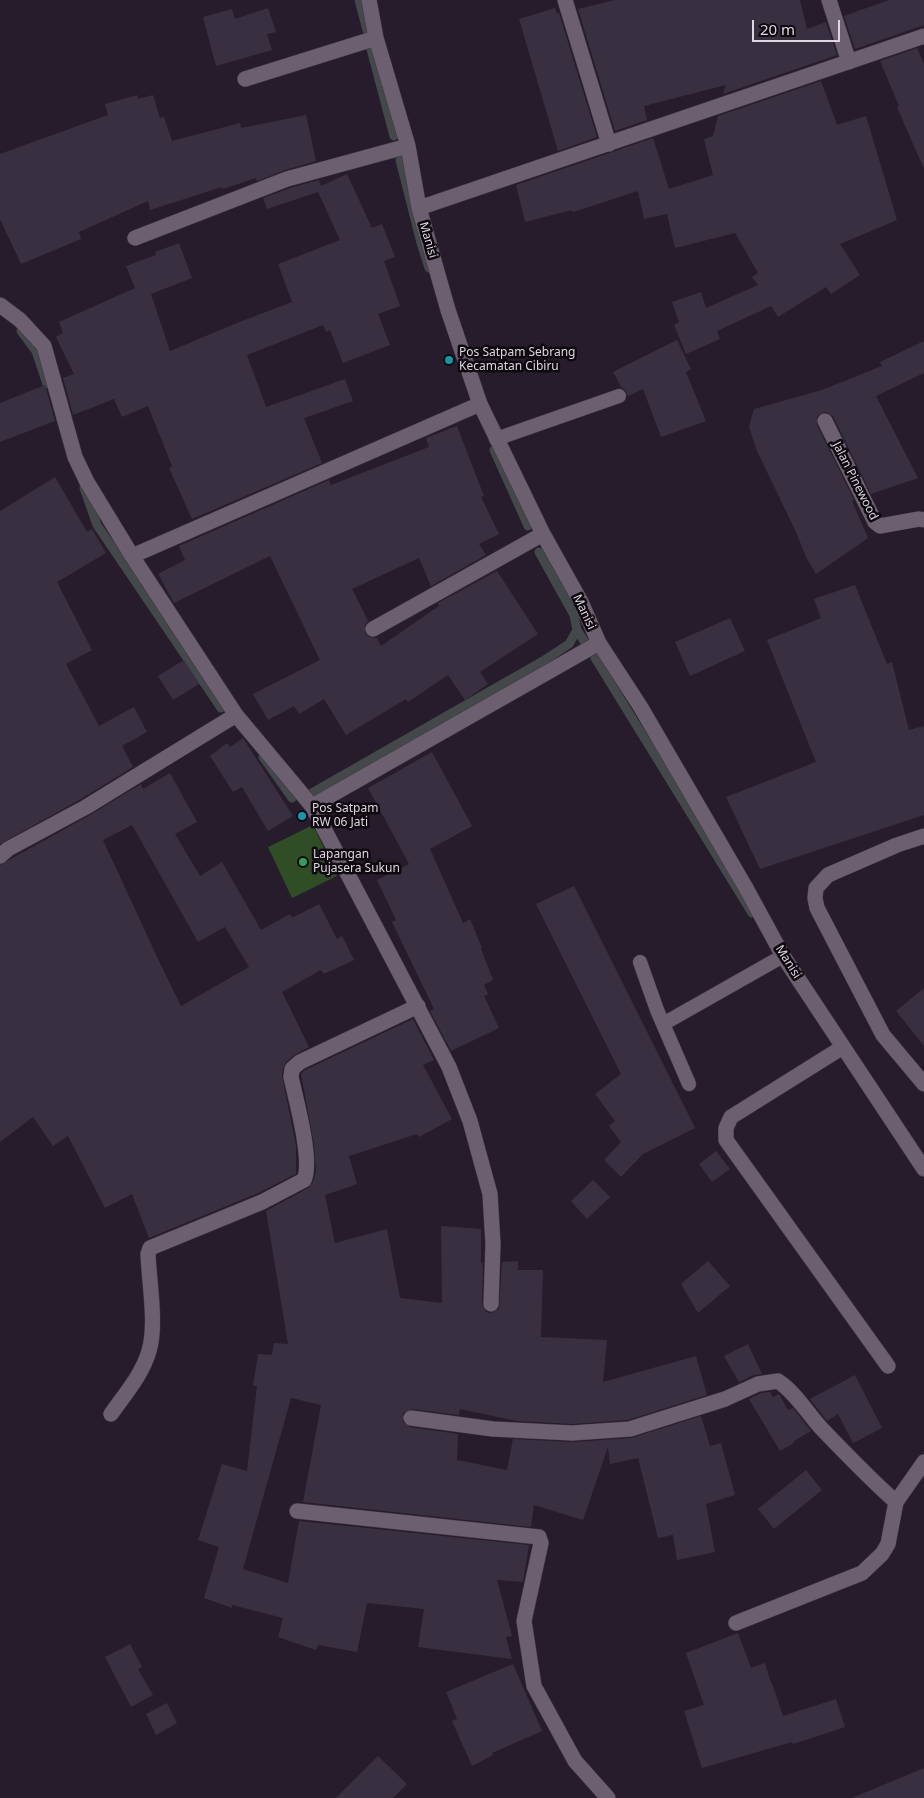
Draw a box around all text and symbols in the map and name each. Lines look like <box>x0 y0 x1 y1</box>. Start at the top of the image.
scale bar <box>754 10 842 42</box>
text: 20 m <box>760 19 795 39</box>
street label: Manisi <box>416 220 440 260</box>
place label: Pos Satpam Sebrang Kecamatan Cibiru <box>459 346 575 374</box>
marker: Pos Satpam Sebrang Kecamatan Cibiru <box>443 354 455 366</box>
street label: Jalan Pinewood <box>829 439 881 523</box>
street label: Manisi <box>570 592 598 632</box>
place label: Pos Satpam RW 06 Jati <box>312 802 378 830</box>
marker: Pos Satpam RW 06 Jati <box>296 810 308 822</box>
place label: Lapangan Pujasera Sukun <box>313 848 400 876</box>
marker: Lapangan Pujasera Sukun <box>297 856 309 868</box>
street label: Manisi <box>772 943 804 981</box>

